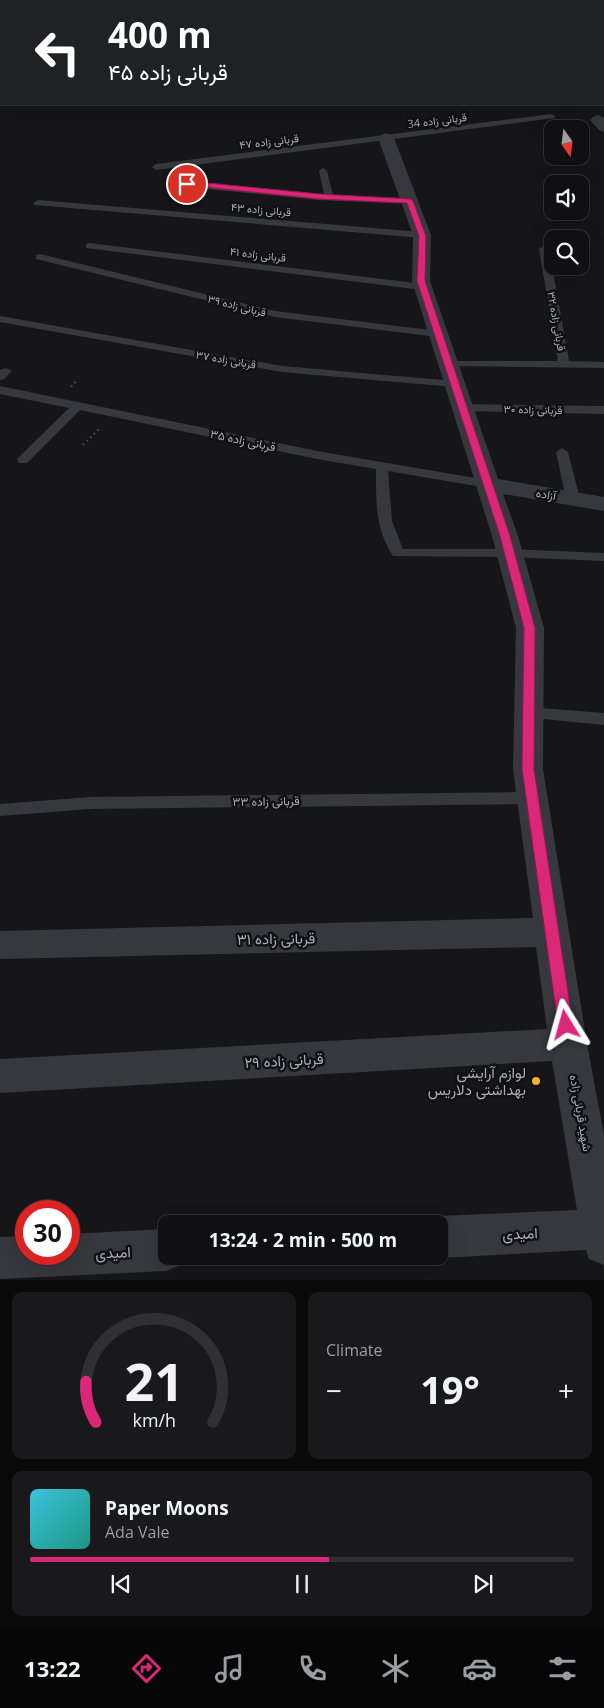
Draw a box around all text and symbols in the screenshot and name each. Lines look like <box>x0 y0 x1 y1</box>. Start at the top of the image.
text: 400 m <box>108 11 212 58</box>
icon: left <box>25 20 90 85</box>
text: قربانی زاده ۴۵ <box>108 56 228 86</box>
street label: قربانی زاده 34 <box>406 109 468 131</box>
north arrow <box>544 120 589 165</box>
map controls <box>544 120 589 275</box>
street label: قربانی زاده ۴۷ <box>238 130 300 152</box>
pin <box>166 163 208 205</box>
icon: arrive <box>173 170 201 198</box>
button: sound <box>544 175 589 220</box>
street label: قربانی زاده ۴۳ <box>230 199 292 219</box>
button: search <box>544 230 589 275</box>
street label: قربانی زاده ۴۱ <box>229 243 287 265</box>
street label: قربانی زاده ۳۲ <box>544 290 570 352</box>
street label: قربانی زاده ۳۹ <box>206 291 268 319</box>
street label: قربانی زاده ۳۷ <box>195 346 257 372</box>
street label: قربانی زاده ۳۰ <box>503 401 563 417</box>
street label: قربانی زاده ۳۵ <box>209 425 277 455</box>
street label: آزاده <box>535 484 559 504</box>
street label: قربانی زاده ۳۳ <box>232 792 300 810</box>
street label: قربانی زاده ۳۱ <box>237 927 316 950</box>
position arrow <box>539 998 591 1050</box>
street label: قربانی زاده ۲۹ <box>244 1048 324 1073</box>
place label: لوازم آرایشی بهداشتی دلاریس <box>428 1062 526 1100</box>
street label: شهید قربانی زاده <box>566 1073 596 1153</box>
marker: لوازم آرایشی بهداشتی دلاریس <box>530 1075 542 1087</box>
speed limit sign: 30 <box>15 1200 80 1265</box>
street label: امیدی <box>502 1222 538 1245</box>
text: 13:24 · 2 min · 500 m <box>209 1227 397 1253</box>
street label: امیدی <box>95 1241 131 1264</box>
text: Climate <box>326 1339 383 1361</box>
text: 21 <box>124 1345 184 1416</box>
text: 19° <box>420 1363 480 1415</box>
text: − <box>326 1371 342 1409</box>
text: + <box>558 1371 574 1409</box>
text: km/h <box>132 1408 176 1432</box>
text: Paper Moons <box>105 1495 229 1521</box>
text: Ada Vale <box>105 1521 169 1543</box>
icon: previous <box>107 1570 135 1598</box>
icon: pause <box>288 1570 316 1598</box>
icon: next <box>469 1570 497 1598</box>
icon: directions <box>129 1651 164 1686</box>
icon: music <box>212 1651 247 1686</box>
icon: phone <box>295 1651 330 1686</box>
icon: climate <box>378 1651 413 1686</box>
icon: car <box>462 1651 497 1686</box>
icon: filters <box>545 1651 580 1686</box>
text: 13:22 <box>24 1653 81 1683</box>

